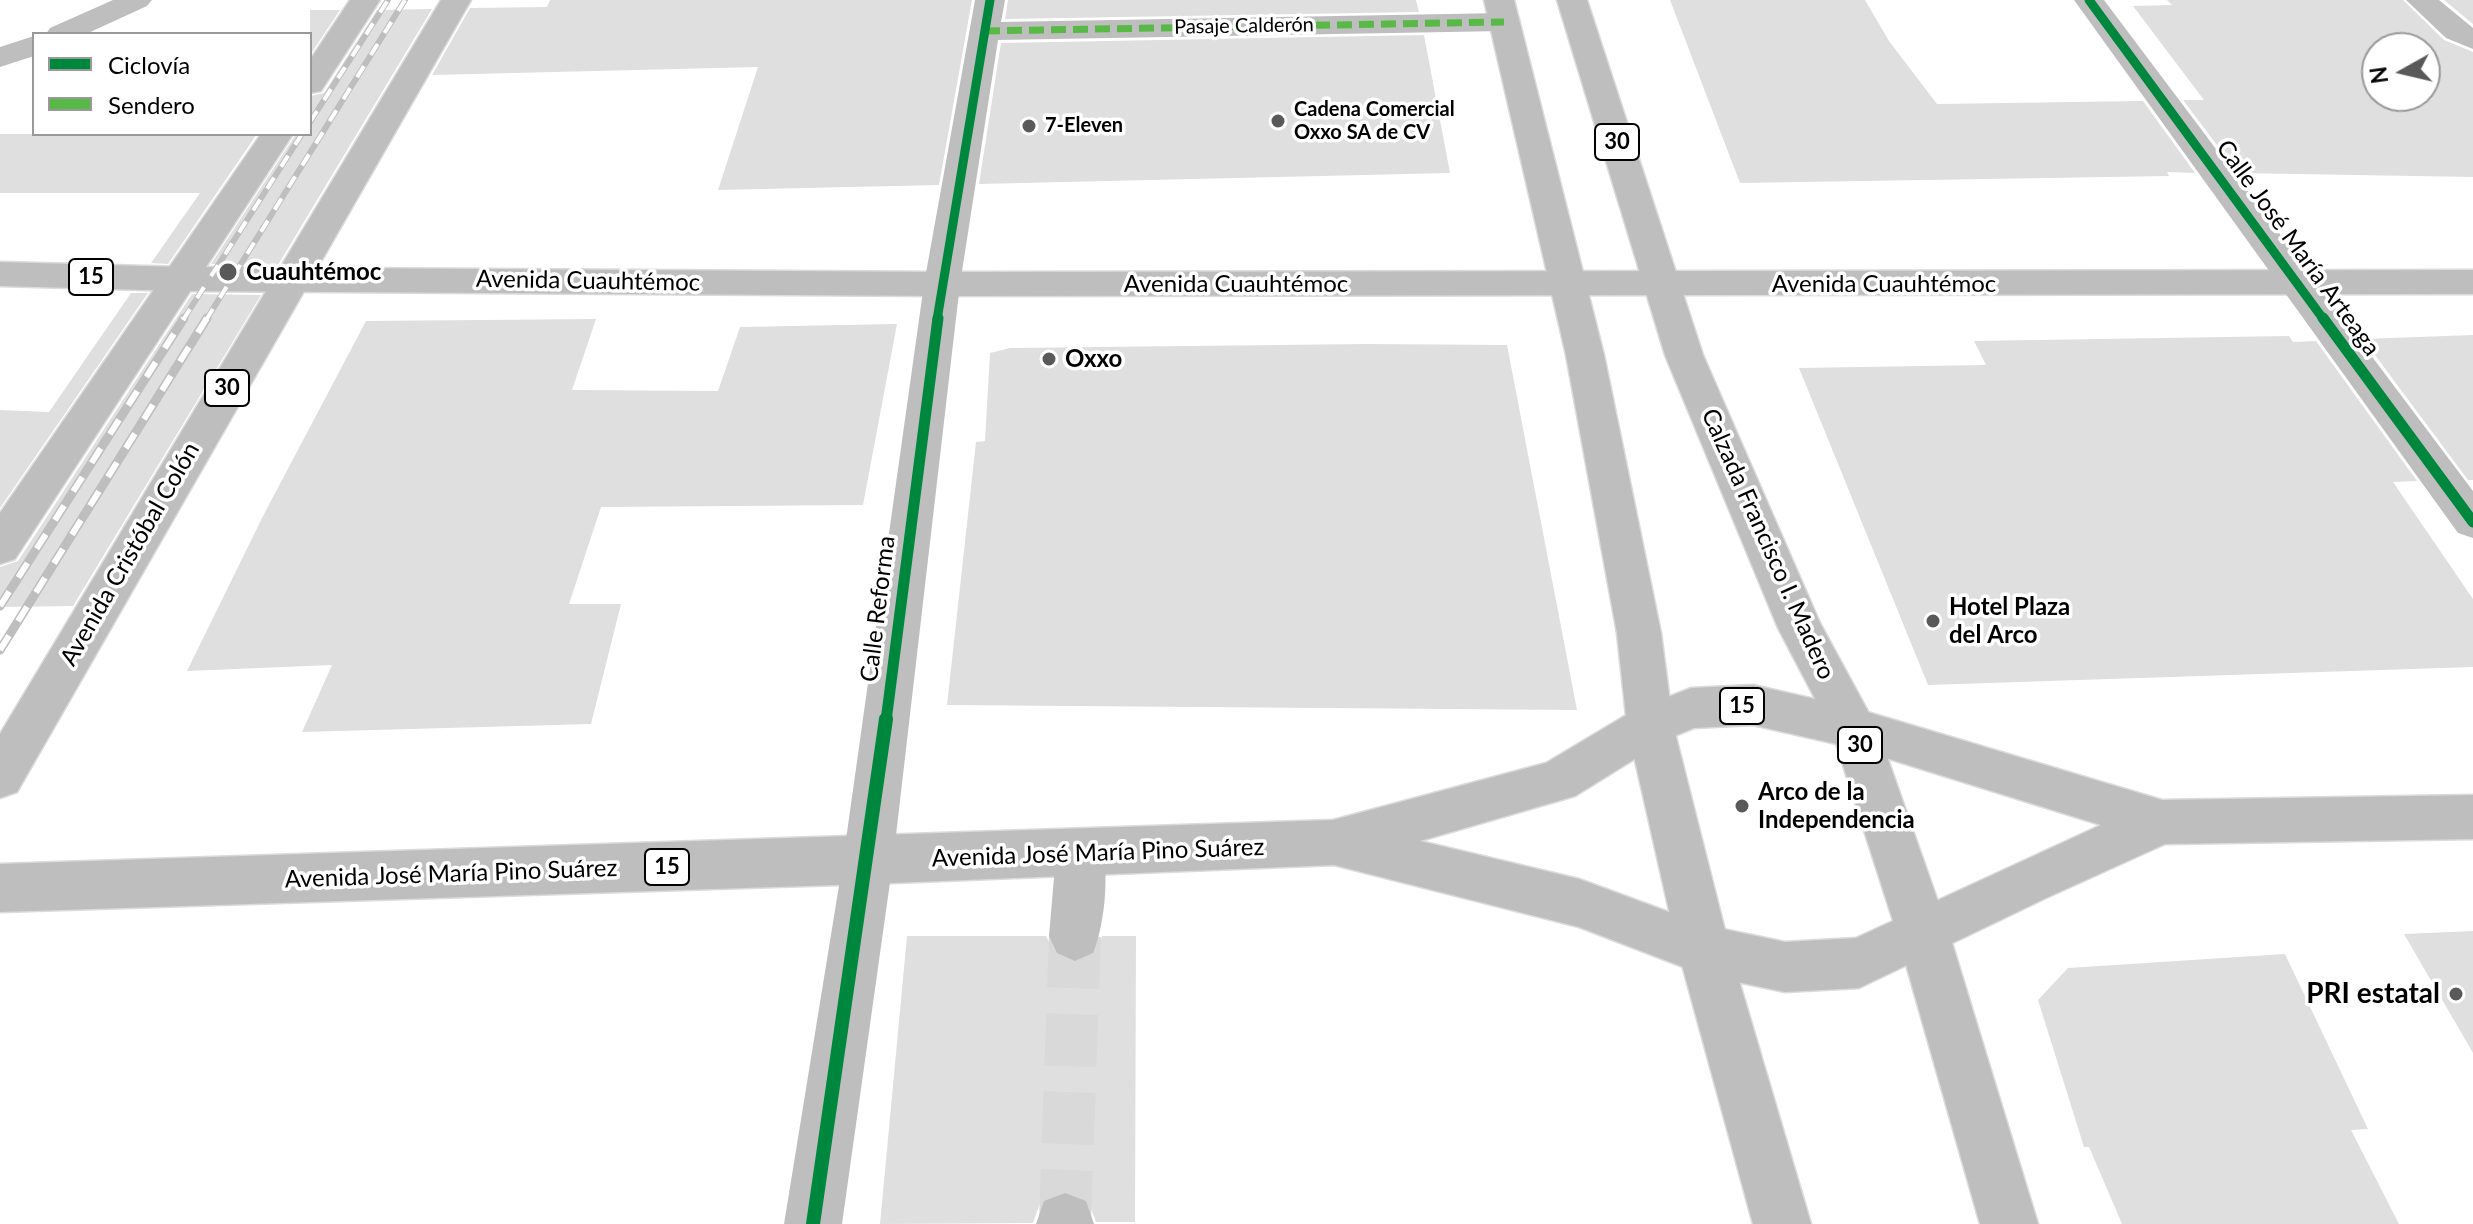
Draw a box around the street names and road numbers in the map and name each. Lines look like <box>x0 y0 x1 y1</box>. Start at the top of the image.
street label: Pasaje Calderón <box>1174 13 1314 39</box>
road number: 30 <box>1595 124 1639 160</box>
street label: Calle José María Arteaga <box>2210 135 2386 361</box>
road number: 15 <box>69 259 113 295</box>
street label: Avenida Cuauhtémoc <box>476 265 700 297</box>
street label: Avenida Cuauhtémoc <box>1124 270 1348 298</box>
street label: Avenida Cuauhtémoc <box>1772 270 1996 298</box>
road number: 30 <box>205 370 249 406</box>
street label: Calzada Francisco I. Madero <box>1695 404 1841 684</box>
street label: Avenida Cristóbal Colón <box>54 437 206 671</box>
street label: Calle Reforma <box>855 534 901 684</box>
road number: 15 <box>1720 688 1764 724</box>
road number: 30 <box>1838 727 1882 763</box>
street label: Avenida José María Pino Suárez <box>931 833 1265 873</box>
road number: 15 <box>645 849 689 885</box>
street label: Avenida José María Pino Suárez <box>284 854 618 894</box>

